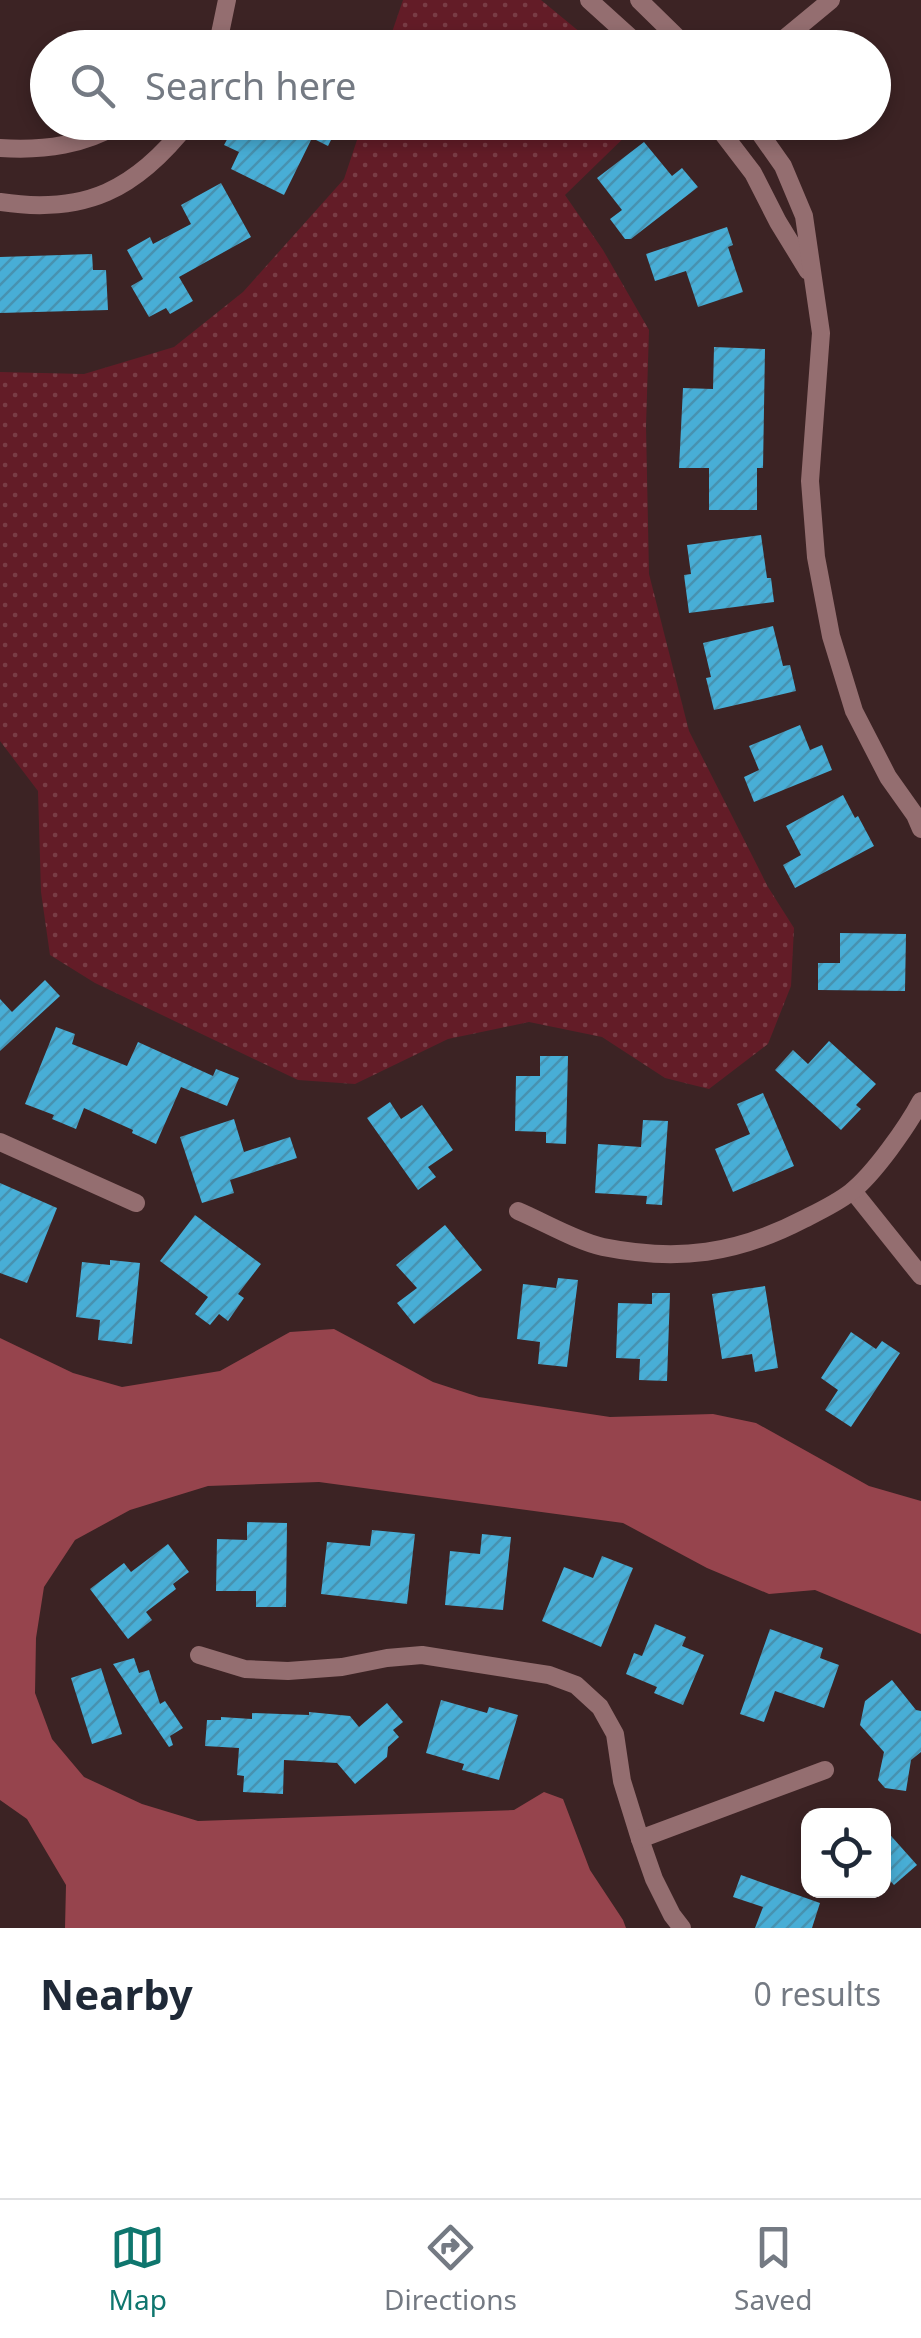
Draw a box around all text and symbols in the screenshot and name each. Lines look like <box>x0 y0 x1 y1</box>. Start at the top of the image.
search box <box>30 30 891 140</box>
icon: search <box>65 58 120 113</box>
text: Search here <box>145 59 356 111</box>
map controls <box>801 1808 891 1898</box>
button: locate <box>801 1808 891 1898</box>
text: Nearby <box>40 1965 193 2022</box>
text: 0 results <box>754 1972 881 2015</box>
tab: Map <box>109 2220 167 2318</box>
tab: Directions <box>384 2220 517 2318</box>
tab: Saved <box>734 2220 812 2318</box>

